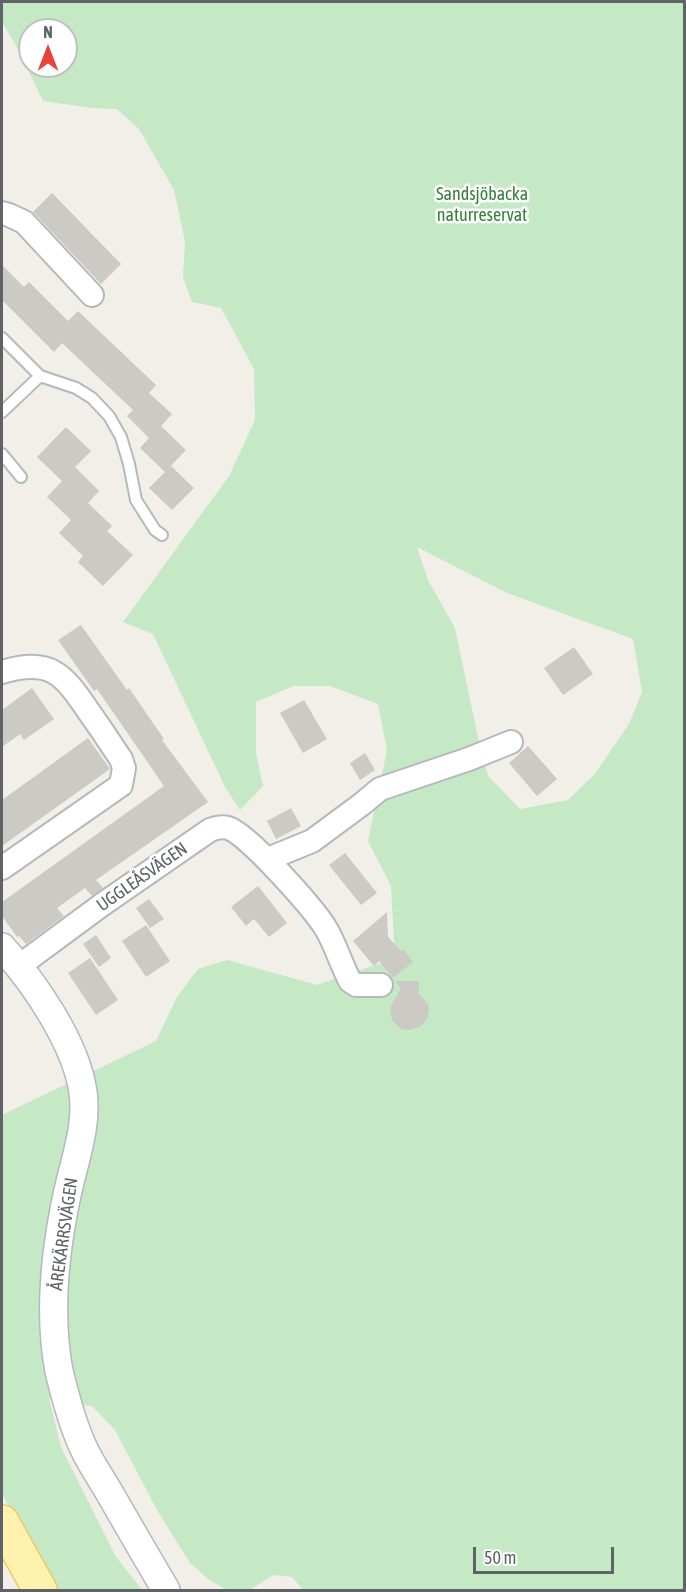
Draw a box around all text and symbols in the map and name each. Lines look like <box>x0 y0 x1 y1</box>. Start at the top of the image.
north arrow <box>18 18 78 78</box>
text: N <box>43 23 53 41</box>
park label: Sandsjöbacka naturreservat <box>436 183 528 226</box>
street label: UGGLEÅSVÄGEN <box>92 838 192 916</box>
street label: ÅREKÄRRSVÄGEN <box>45 1176 83 1292</box>
scale bar <box>476 1535 617 1573</box>
text: 50 m <box>484 1547 516 1568</box>

